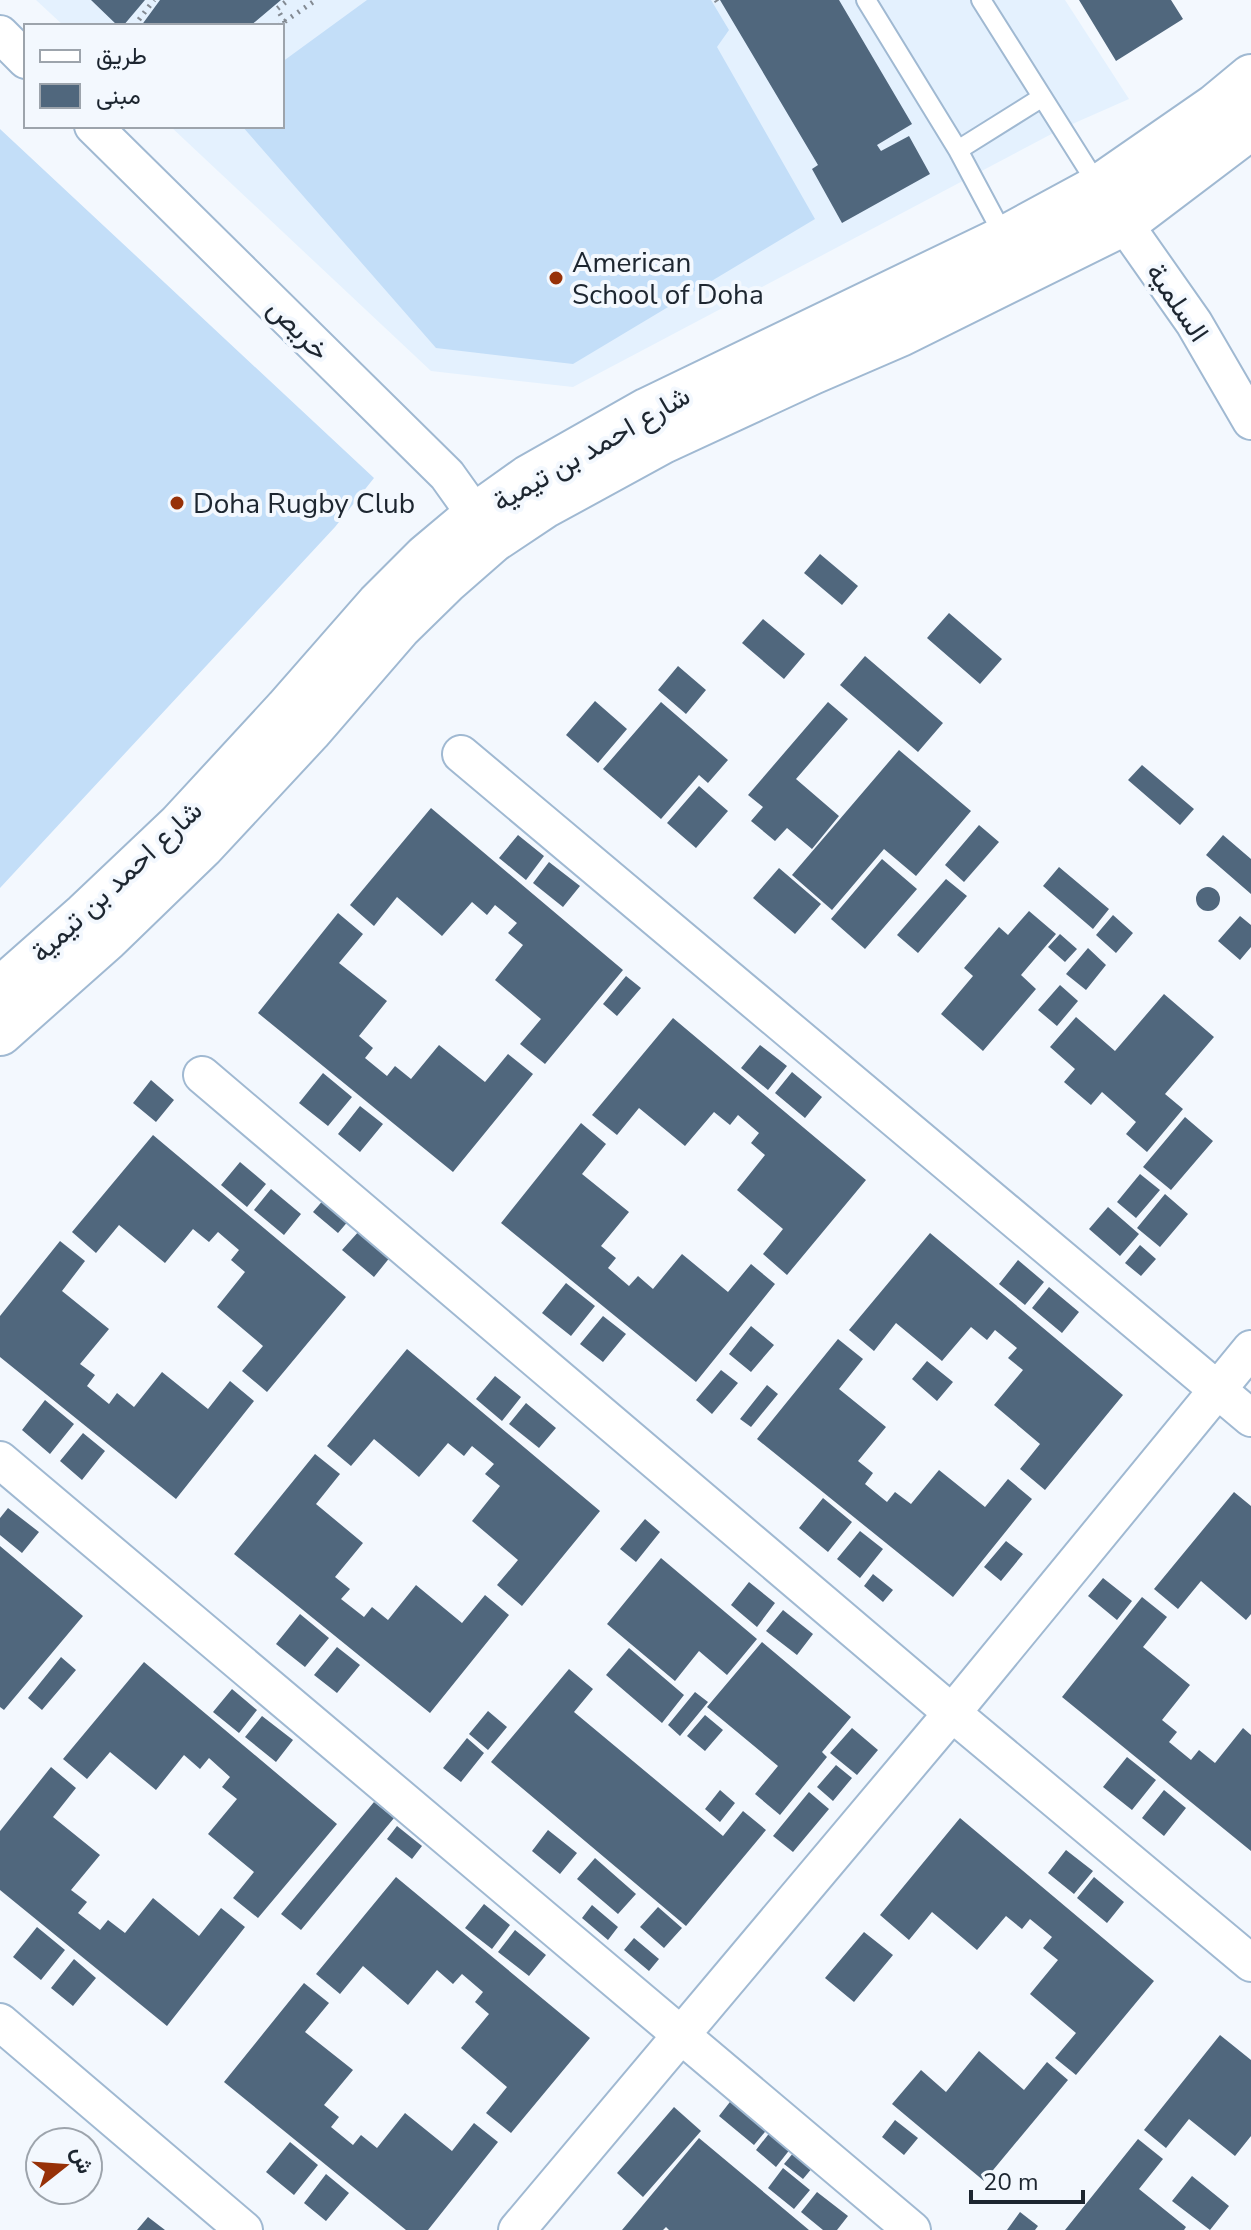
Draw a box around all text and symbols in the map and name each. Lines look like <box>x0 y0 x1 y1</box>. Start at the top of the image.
legend <box>24 24 284 128</box>
text: طريق <box>96 40 147 72</box>
text: مبنى <box>96 80 141 112</box>
place label: American School of Doha <box>572 244 764 314</box>
street label: السلمية <box>1137 256 1217 350</box>
marker: American School of Doha <box>547 269 565 287</box>
street label: خريص <box>259 290 338 369</box>
street label: شارع احمد بن تيمية <box>486 377 697 521</box>
place label: Doha Rugby Club <box>193 485 415 523</box>
marker: Doha Rugby Club <box>168 494 186 512</box>
street label: شارع احمد بن تيمية <box>23 792 211 971</box>
north arrow <box>24 2126 104 2206</box>
text: ش <box>64 2143 100 2177</box>
scale bar <box>971 2154 1083 2204</box>
text: 20 m <box>983 2166 1039 2198</box>

